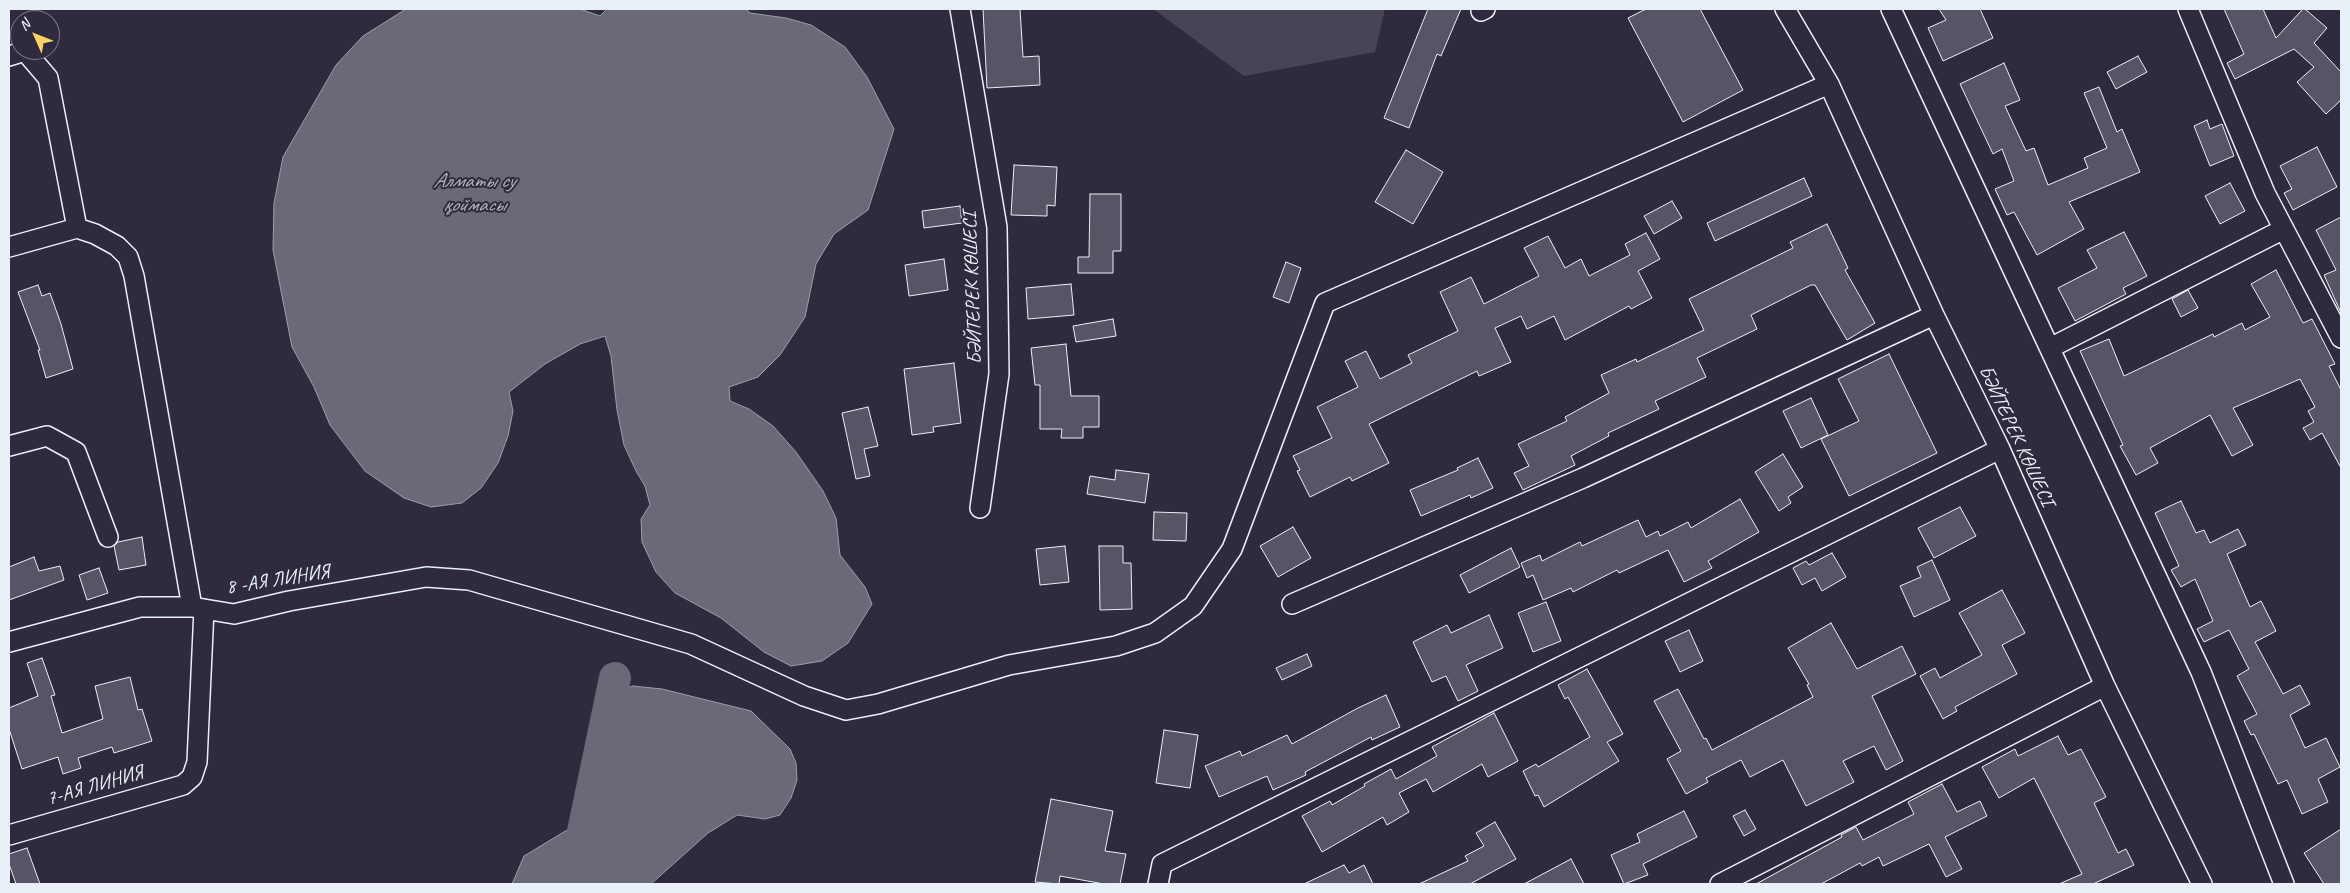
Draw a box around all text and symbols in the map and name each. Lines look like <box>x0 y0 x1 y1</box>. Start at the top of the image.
north arrow <box>10 10 60 60</box>
text: N <box>15 16 34 34</box>
water label: Алматы су қоймасы <box>433 168 515 218</box>
street label: БӘЙТЕРЕК КӨШЕСІ <box>958 211 988 365</box>
street label: БӘЙТЕРЕК КӨШЕСІ <box>1973 362 2059 510</box>
street label: 8 -АЯ ЛИНИЯ <box>225 560 331 600</box>
street label: 7-АЯ ЛИНИЯ <box>44 761 146 811</box>

